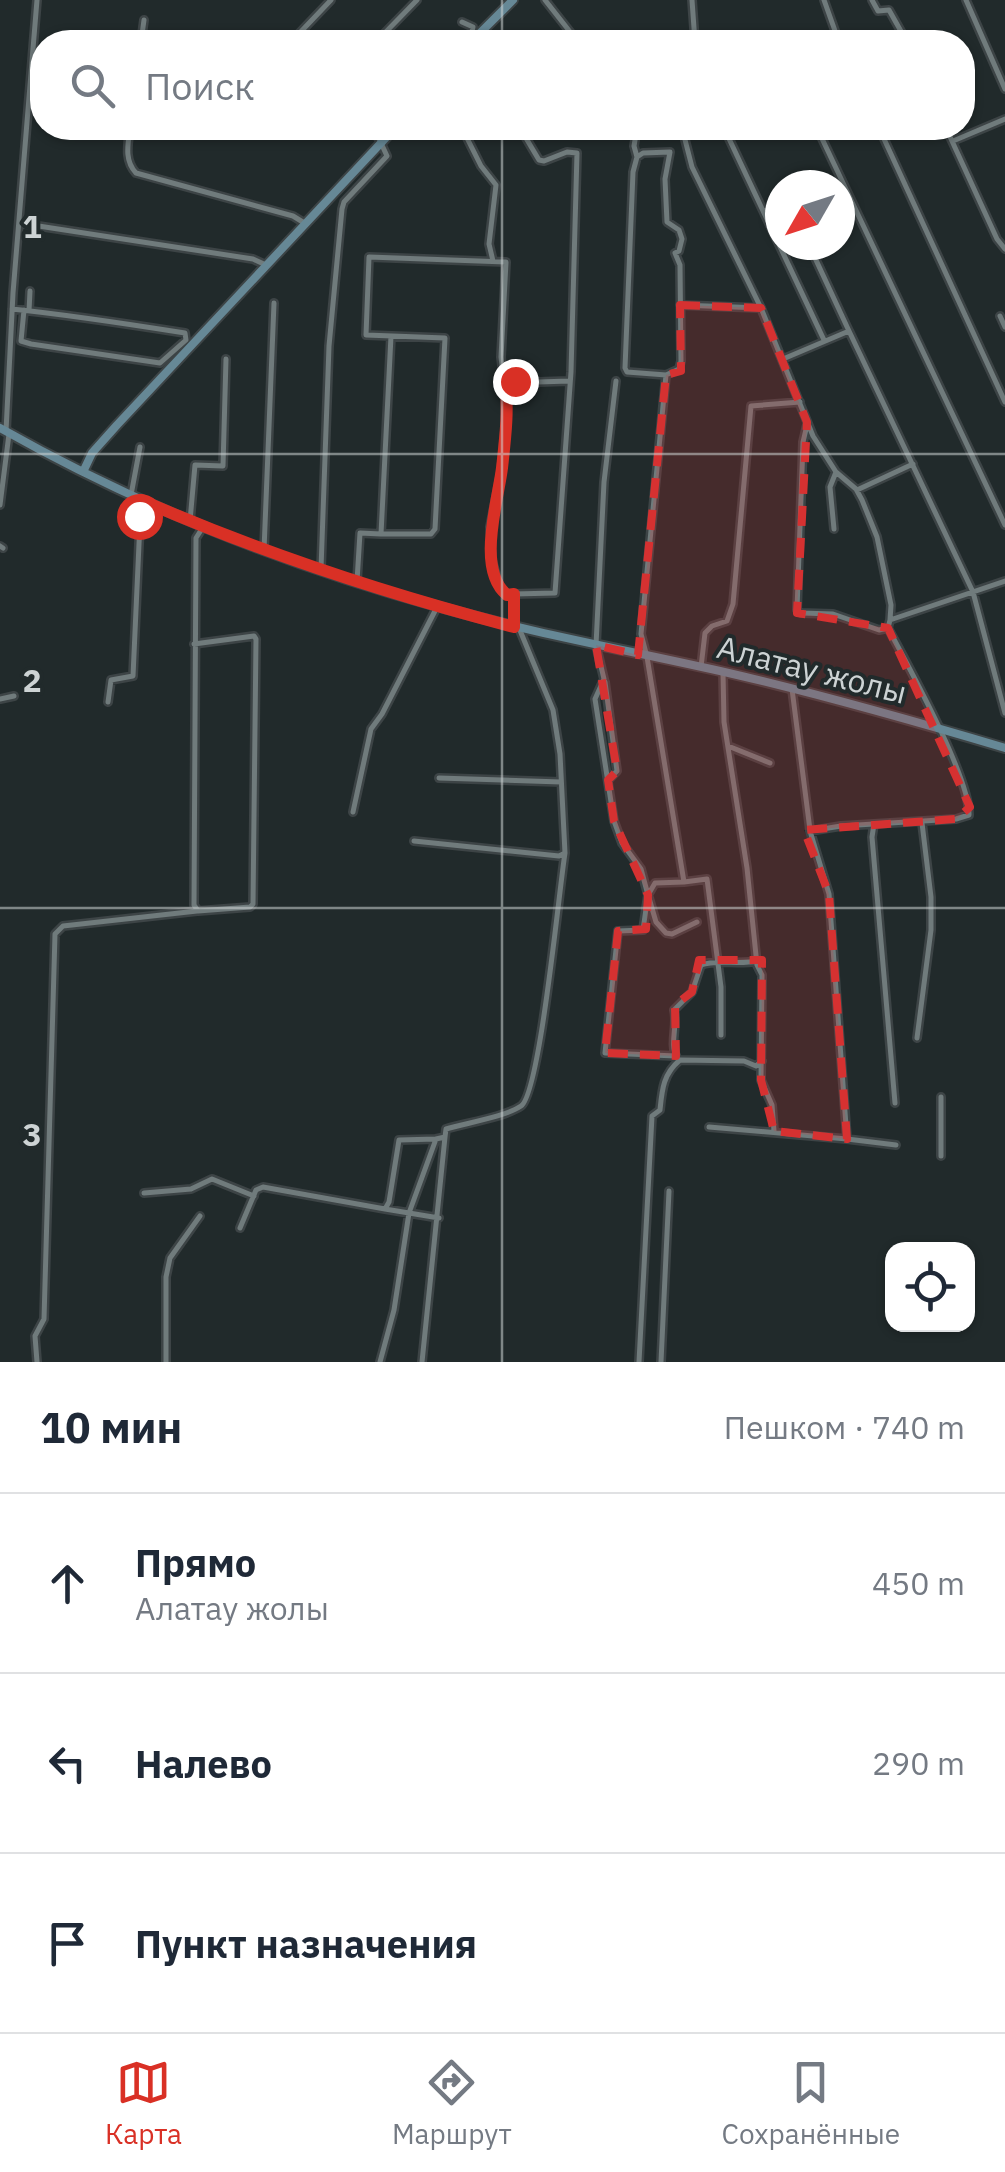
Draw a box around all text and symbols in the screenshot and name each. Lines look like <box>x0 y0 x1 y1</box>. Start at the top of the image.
search box <box>30 30 975 140</box>
icon: search <box>65 58 120 113</box>
text: Поиск <box>145 61 255 110</box>
north arrow <box>765 170 855 260</box>
text: 1 <box>22 205 42 247</box>
route end <box>493 359 539 405</box>
route start <box>117 494 163 540</box>
street label: Алатау жолы <box>713 625 911 713</box>
text: 2 <box>22 659 42 701</box>
text: 3 <box>22 1113 42 1155</box>
map controls <box>885 1242 975 1332</box>
button: locate <box>885 1242 975 1332</box>
text: 10 мин <box>40 1400 182 1455</box>
text: Пешком · 740 m <box>724 1406 965 1448</box>
text: Прямо <box>135 1538 256 1587</box>
icon: ahead <box>40 1556 95 1611</box>
text: 450 m <box>872 1562 965 1604</box>
text: Алатау жолы <box>135 1587 329 1629</box>
icon: left <box>40 1736 95 1791</box>
text: Налево <box>135 1739 272 1788</box>
text: 290 m <box>872 1742 965 1784</box>
icon: arrive <box>40 1916 95 1971</box>
text: Пункт назначения <box>135 1919 477 1968</box>
tab: Карта <box>105 2055 182 2152</box>
tab: Маршрут <box>392 2055 512 2152</box>
tab: Сохранённые <box>722 2055 900 2152</box>

